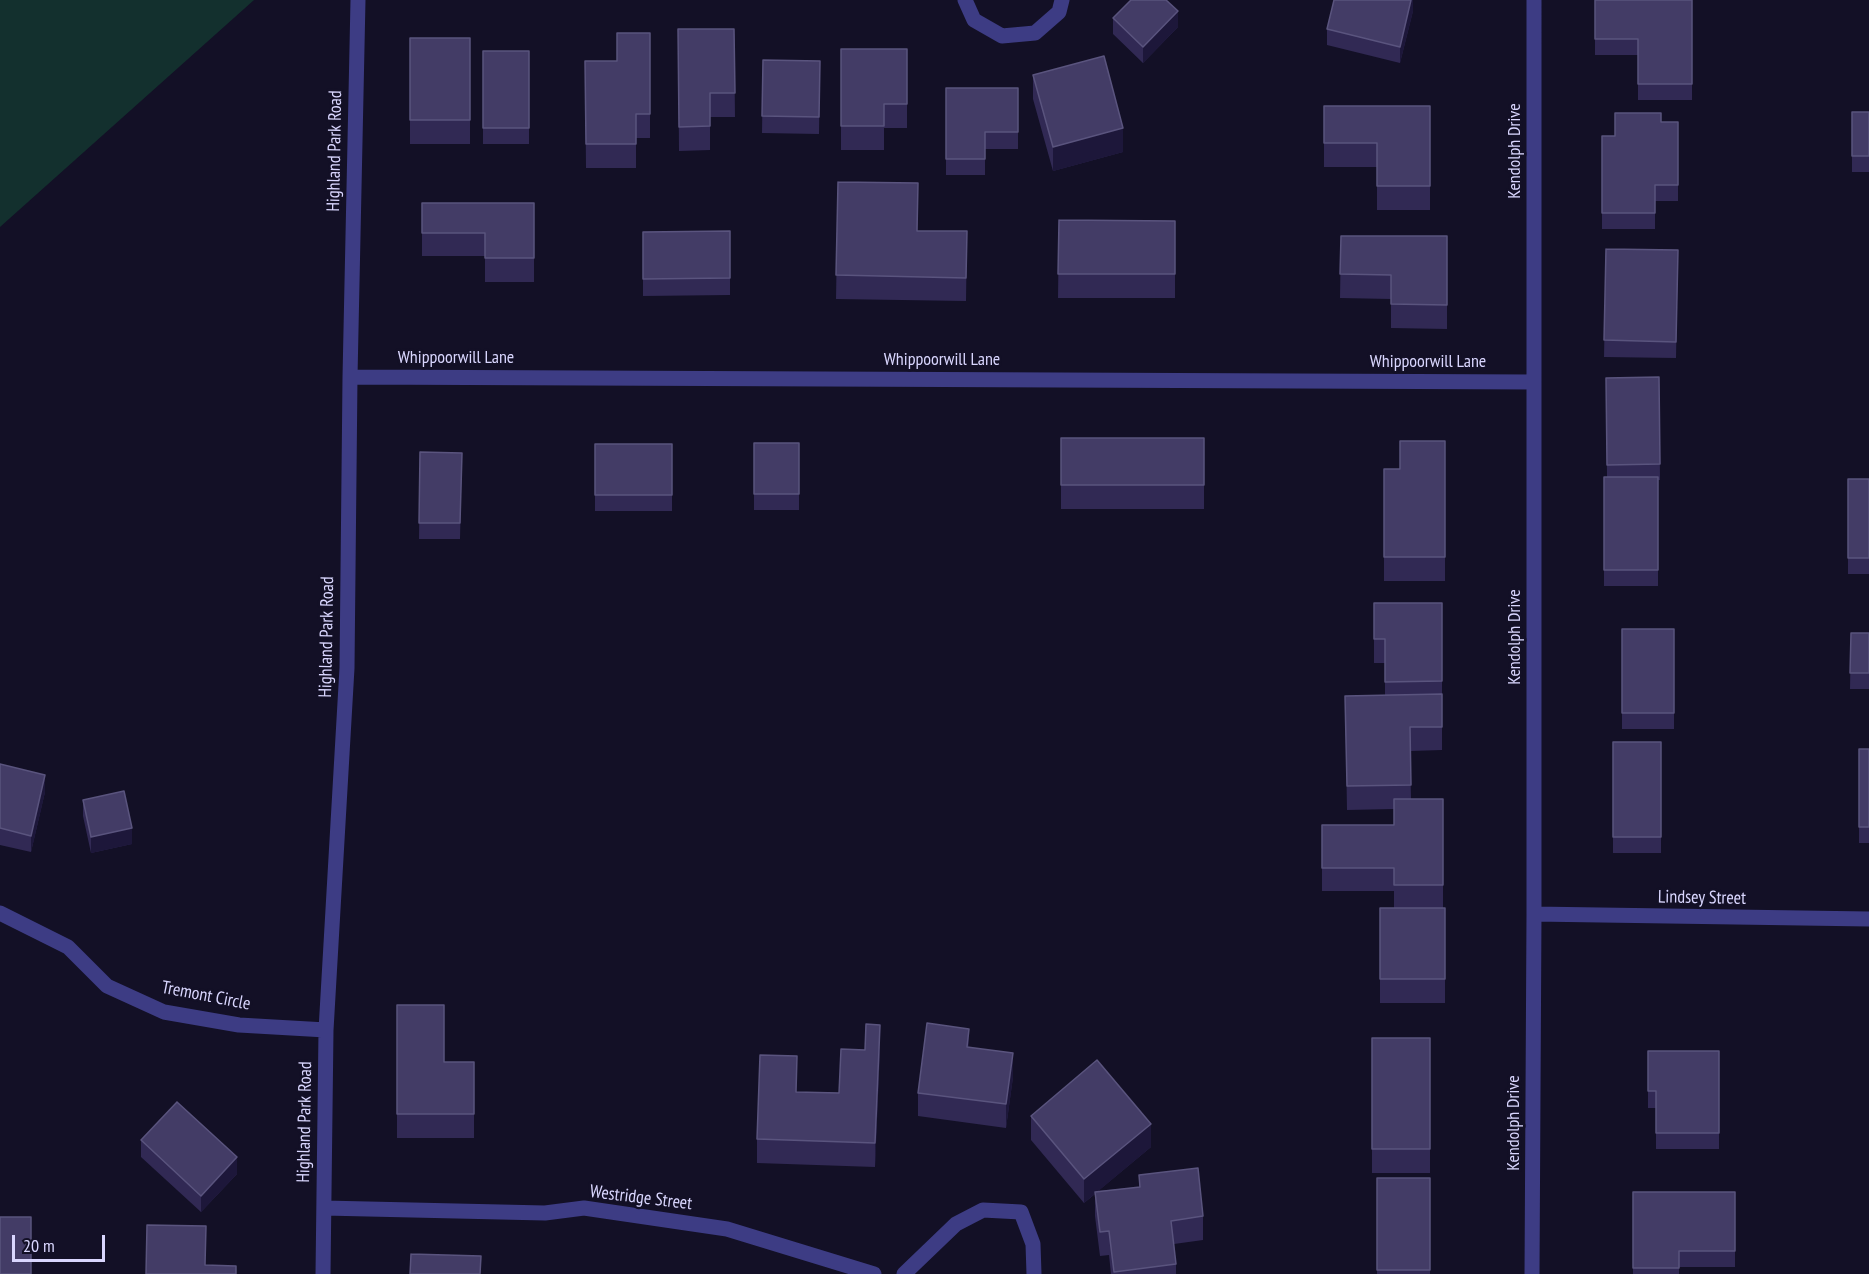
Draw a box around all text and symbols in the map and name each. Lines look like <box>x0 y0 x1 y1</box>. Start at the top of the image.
street label: Highland Park Road <box>323 90 347 212</box>
street label: Kendolph Drive <box>1504 103 1526 199</box>
street label: Whippoorwill Lane <box>398 347 514 369</box>
street label: Whippoorwill Lane <box>884 349 1000 371</box>
street label: Whippoorwill Lane <box>1370 351 1486 373</box>
street label: Highland Park Road <box>315 576 339 698</box>
street label: Kendolph Drive <box>1504 589 1526 685</box>
street label: Lindsey Street <box>1658 886 1746 910</box>
street label: Tremont Circle <box>160 977 252 1015</box>
street label: Highland Park Road <box>293 1061 317 1183</box>
street label: Kendolph Drive <box>1503 1075 1525 1171</box>
street label: Westridge Street <box>589 1181 693 1215</box>
scale bar <box>15 1223 108 1261</box>
text: 20 m <box>23 1234 55 1257</box>

